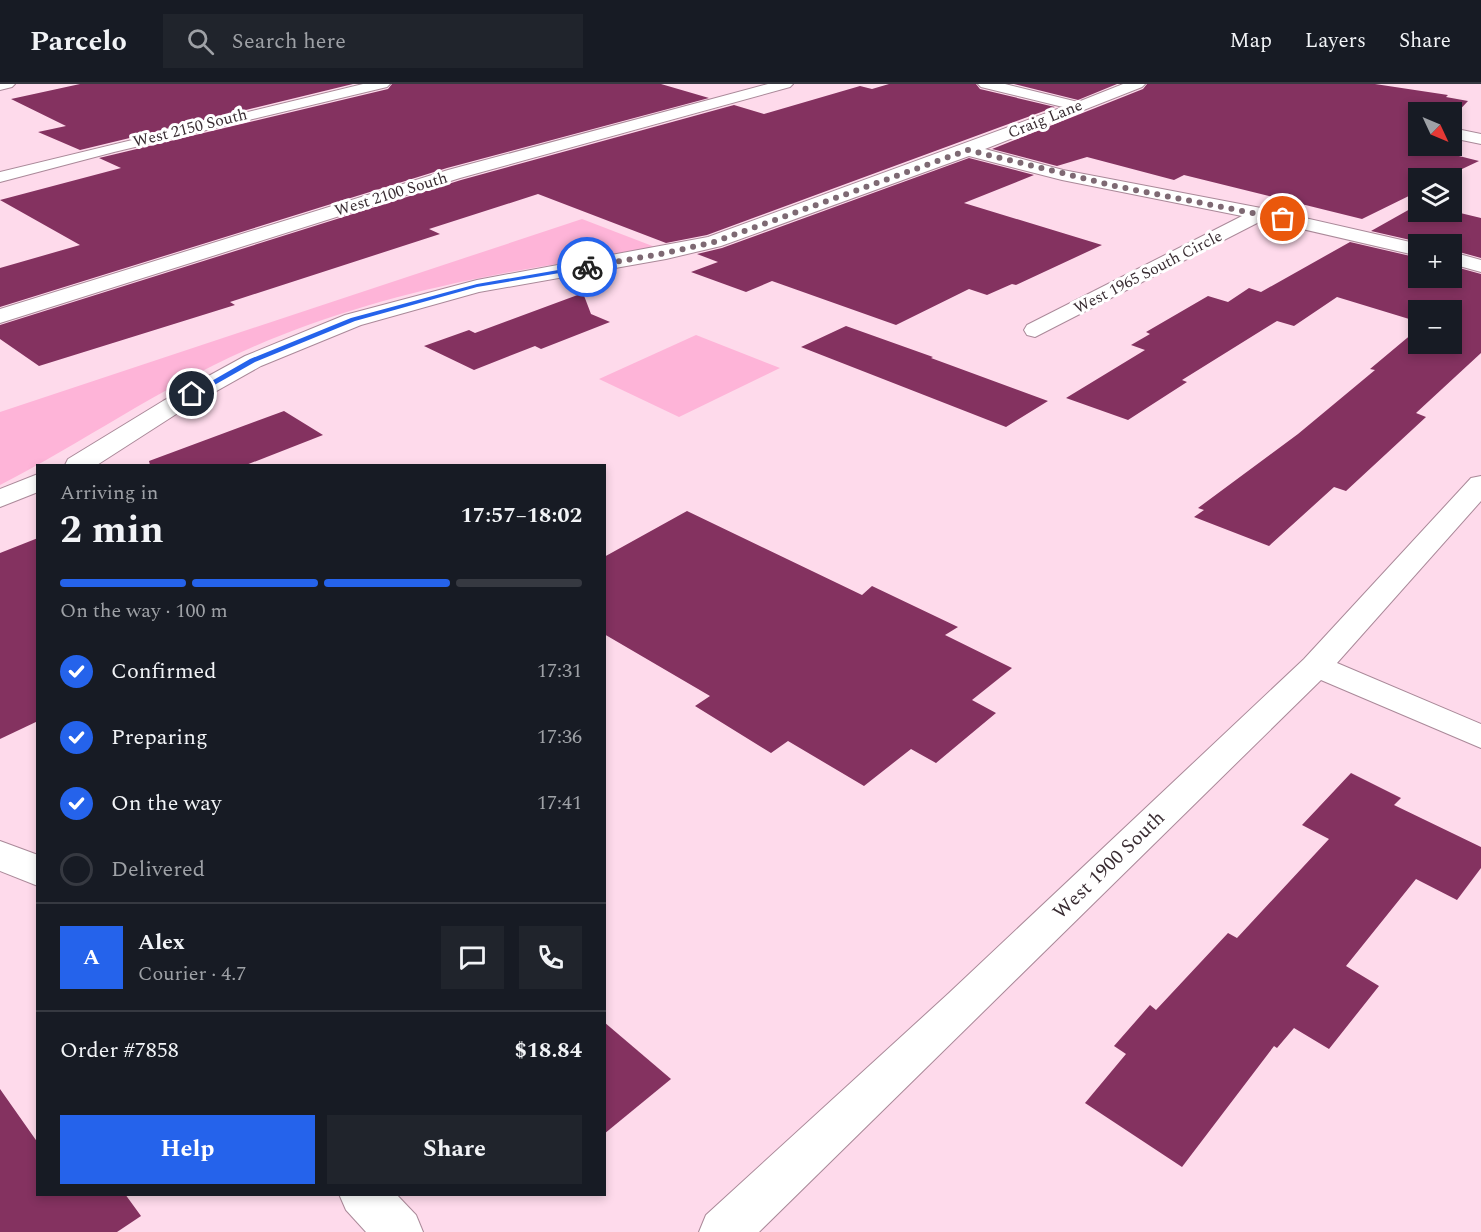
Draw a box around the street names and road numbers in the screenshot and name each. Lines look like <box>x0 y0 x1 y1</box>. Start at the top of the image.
street label: Craig Lane <box>1004 93 1086 145</box>
street label: West 2150 South <box>130 102 250 154</box>
street label: West 2100 South <box>332 165 450 223</box>
street label: West 1965 South Circle <box>1069 224 1227 320</box>
street label: West 1900 South <box>1046 803 1172 927</box>

